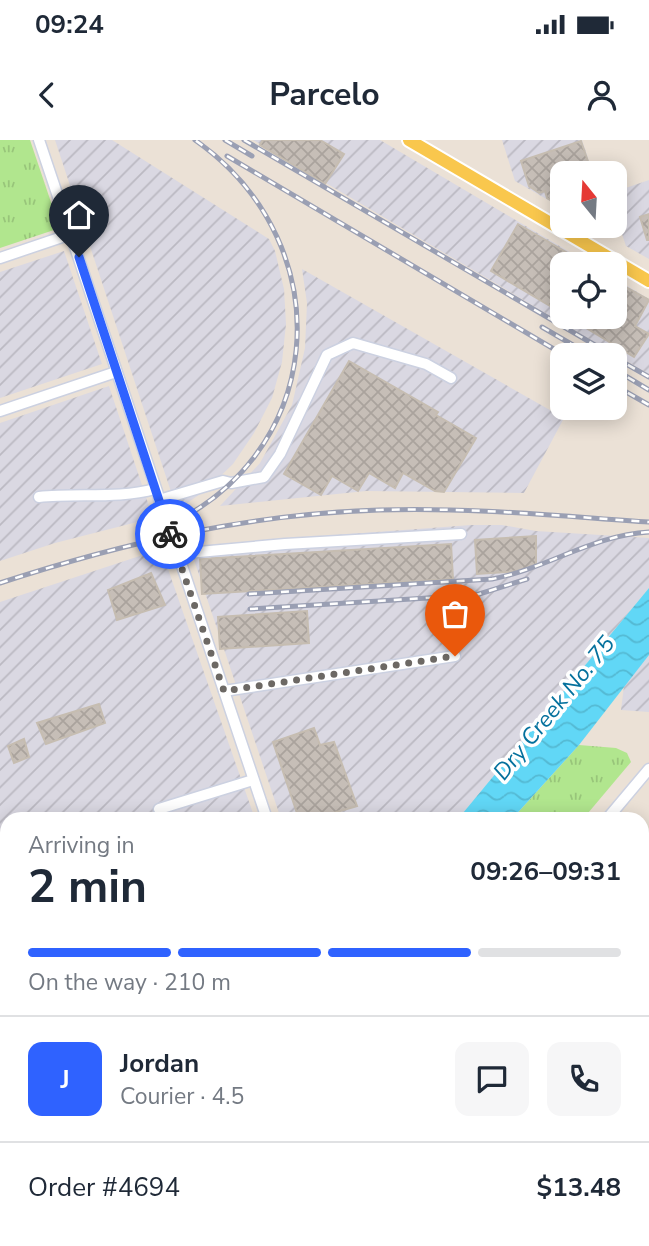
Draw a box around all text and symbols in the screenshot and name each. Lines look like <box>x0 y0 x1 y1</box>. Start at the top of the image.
text: 09:24 <box>35 7 104 42</box>
text: Parcelo <box>269 73 380 116</box>
icon: back <box>28 76 66 114</box>
icon: person <box>583 76 621 114</box>
north arrow <box>550 161 626 238</box>
map controls <box>550 161 627 420</box>
pin <box>49 185 109 257</box>
icon: home <box>60 196 98 234</box>
button: locate <box>550 252 627 329</box>
button: layers <box>550 343 627 420</box>
courier <box>135 499 205 569</box>
icon: bike <box>151 515 189 553</box>
pin <box>425 584 485 656</box>
icon: bag <box>436 595 474 633</box>
water label: Dry Creek No. 75 <box>486 629 622 787</box>
text: Arriving in <box>28 830 135 861</box>
text: 09:26–09:31 <box>470 854 621 889</box>
text: 2 min <box>28 855 147 918</box>
text: On the way · 210 m <box>28 967 231 998</box>
button: chat <box>455 1042 529 1116</box>
button: phone <box>547 1042 621 1116</box>
text: Jordan <box>120 1046 199 1081</box>
text: J <box>60 1062 70 1097</box>
text: Courier · 4.5 <box>120 1081 244 1112</box>
text: Order #4694 <box>28 1170 180 1205</box>
text: $13.48 <box>537 1170 621 1205</box>

